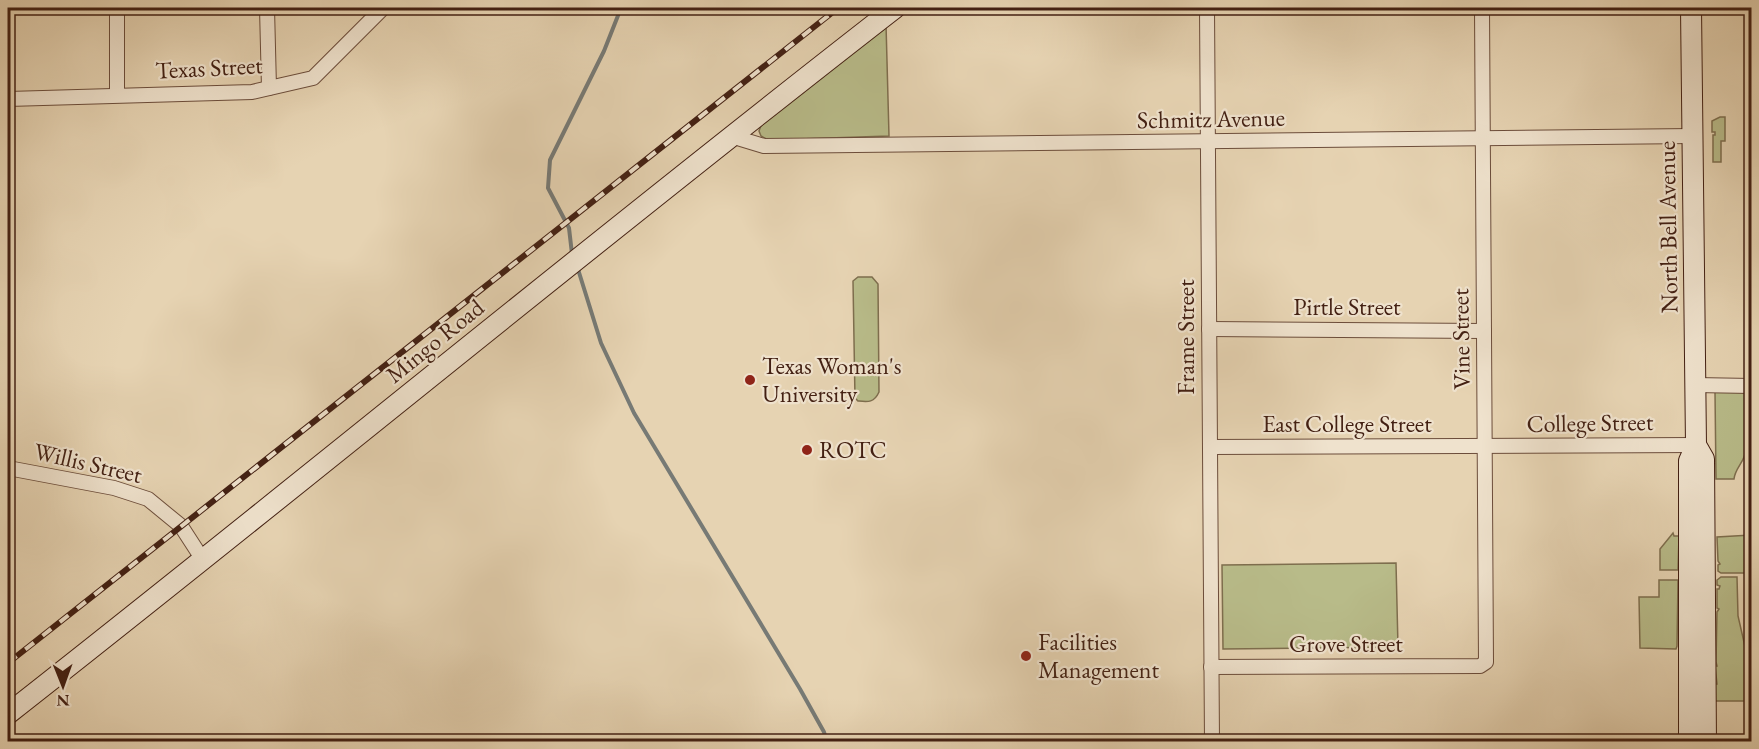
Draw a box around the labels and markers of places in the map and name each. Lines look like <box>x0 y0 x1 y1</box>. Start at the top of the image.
place label: Texas Woman's University <box>762 350 902 409</box>
marker: Texas Woman's University <box>743 373 757 387</box>
place label: ROTC <box>819 434 887 465</box>
marker: ROTC <box>800 443 814 457</box>
place label: Facilities Management <box>1038 626 1159 685</box>
marker: Facilities Management <box>1019 649 1033 663</box>

